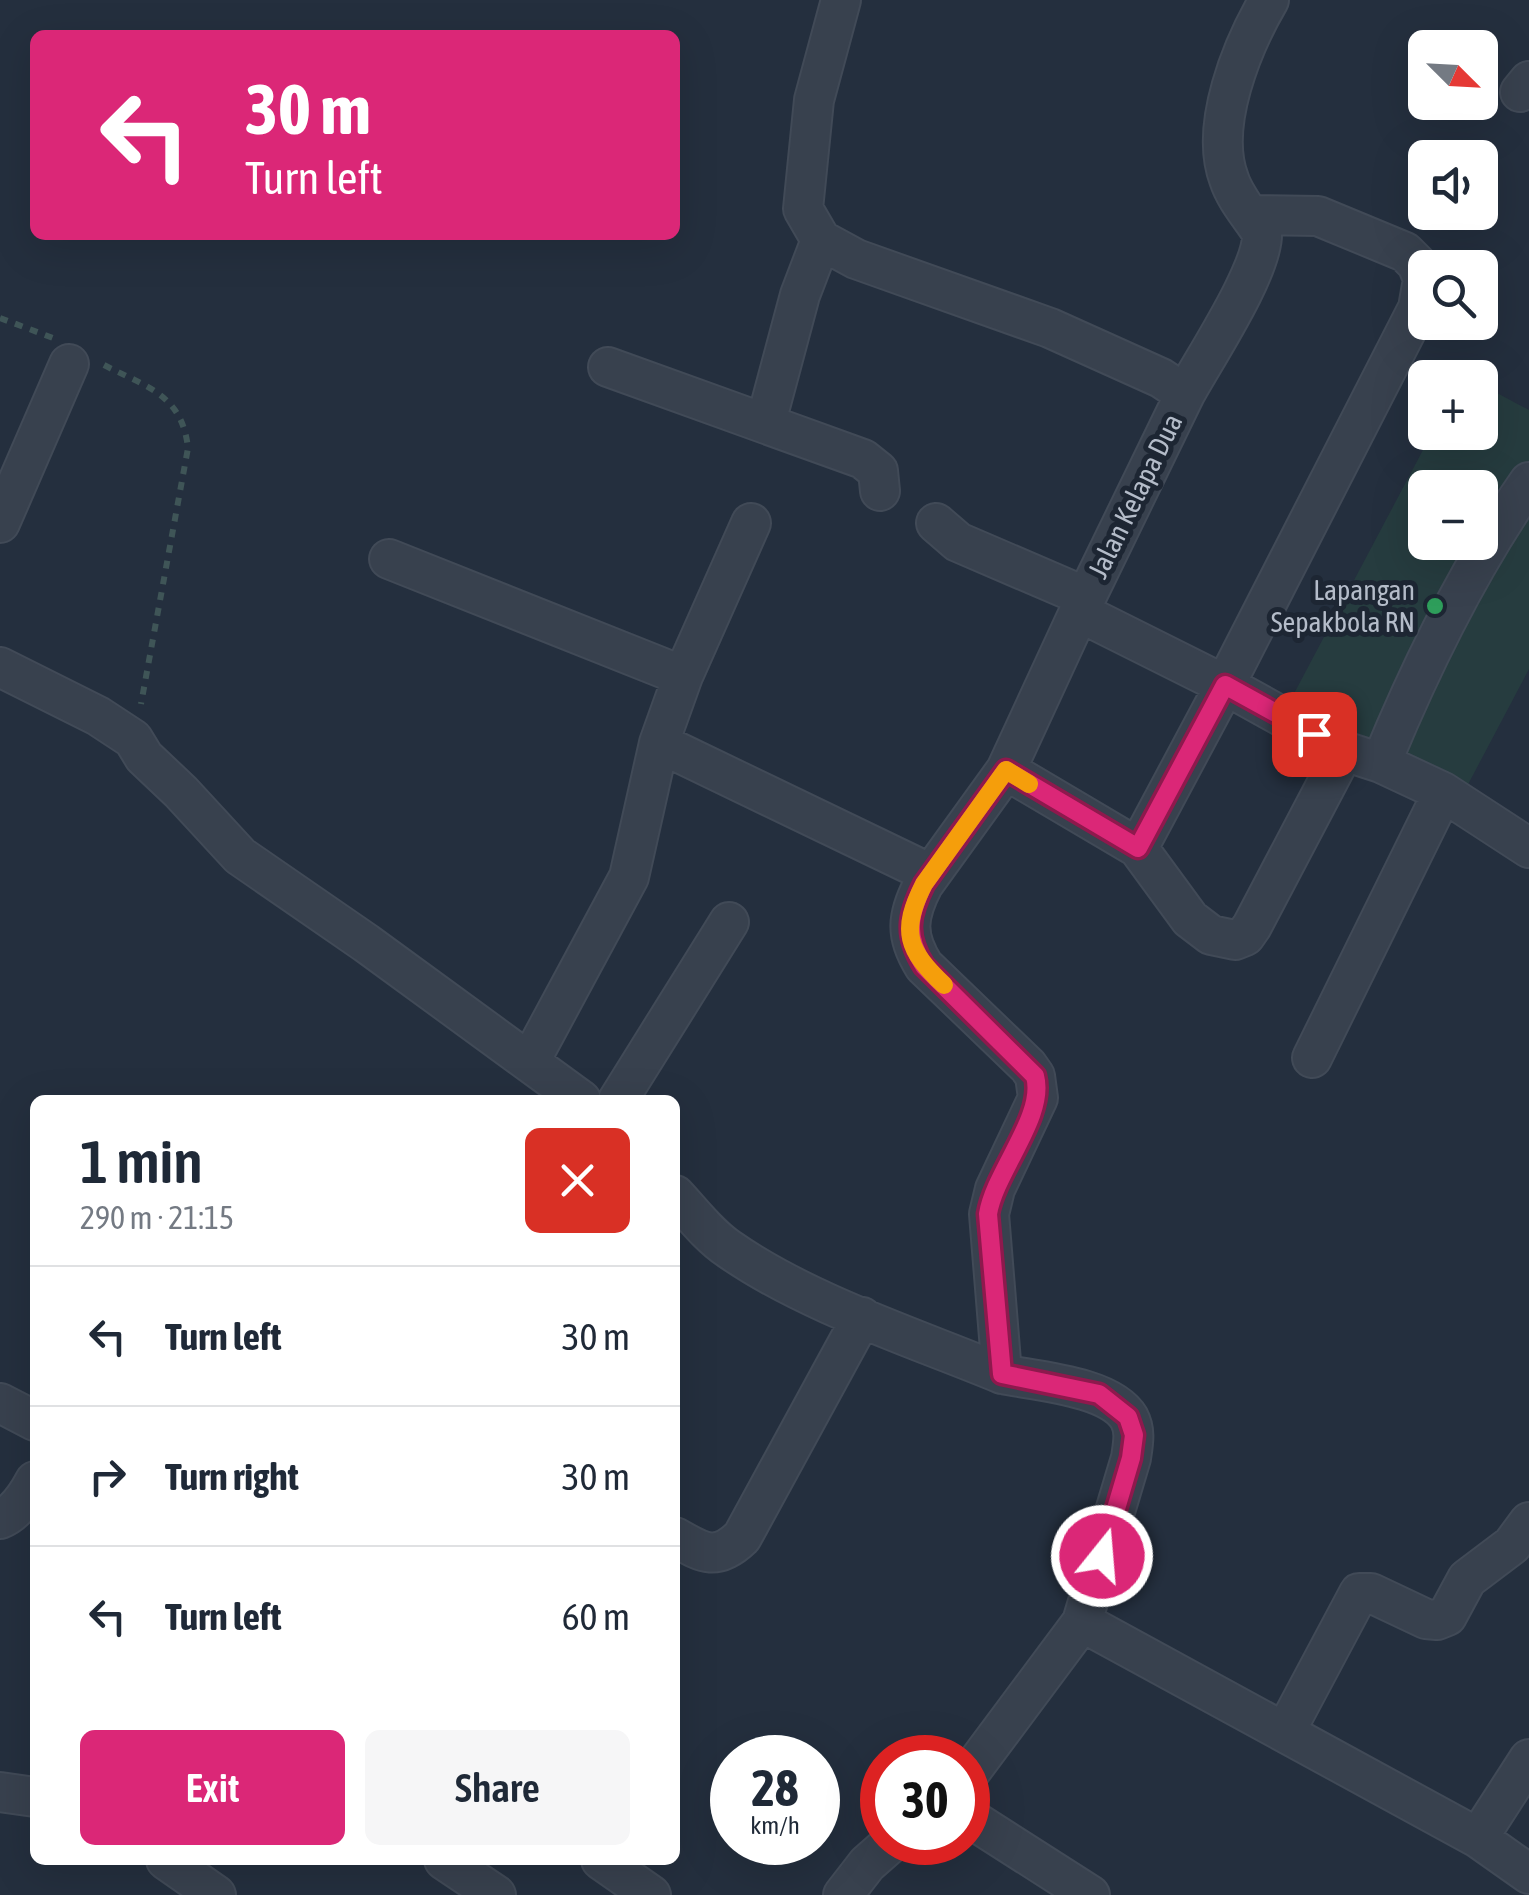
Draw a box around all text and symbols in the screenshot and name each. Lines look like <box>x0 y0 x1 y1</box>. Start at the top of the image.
north arrow <box>1408 30 1498 120</box>
map controls <box>1408 30 1498 560</box>
text: 30 m <box>245 69 371 149</box>
icon: left <box>80 70 210 200</box>
button: sound <box>1408 140 1498 230</box>
text: Turn left <box>245 152 383 204</box>
button: search <box>1408 250 1498 340</box>
button: + <box>1408 360 1498 450</box>
street label: Jalan Kelapa Dua <box>1081 409 1189 583</box>
button: − <box>1408 470 1498 560</box>
place label: Lapangan Sepakbola RN <box>1271 574 1415 638</box>
marker: Lapangan Sepakbola RN <box>1424 595 1446 617</box>
pin <box>1272 692 1357 777</box>
icon: arrive <box>1287 707 1342 762</box>
text: 1 min <box>80 1127 203 1196</box>
button: close <box>525 1128 630 1233</box>
text: 290 m · 21:15 <box>80 1199 234 1236</box>
icon: left <box>80 1309 135 1364</box>
text: Turn left <box>165 1315 281 1358</box>
text: 30 m <box>562 1315 630 1358</box>
icon: right <box>80 1449 135 1504</box>
text: Turn right <box>165 1455 299 1498</box>
text: 30 m <box>562 1455 630 1498</box>
position arrow <box>1050 1504 1154 1608</box>
icon: left <box>80 1589 135 1644</box>
text: Turn left <box>165 1595 281 1638</box>
text: 60 m <box>562 1595 630 1638</box>
button: Exit <box>80 1730 345 1845</box>
button: Share <box>365 1730 630 1845</box>
speed limit sign: 30 <box>860 1735 990 1865</box>
text: 28 <box>751 1759 798 1817</box>
text: km/h <box>750 1811 800 1839</box>

